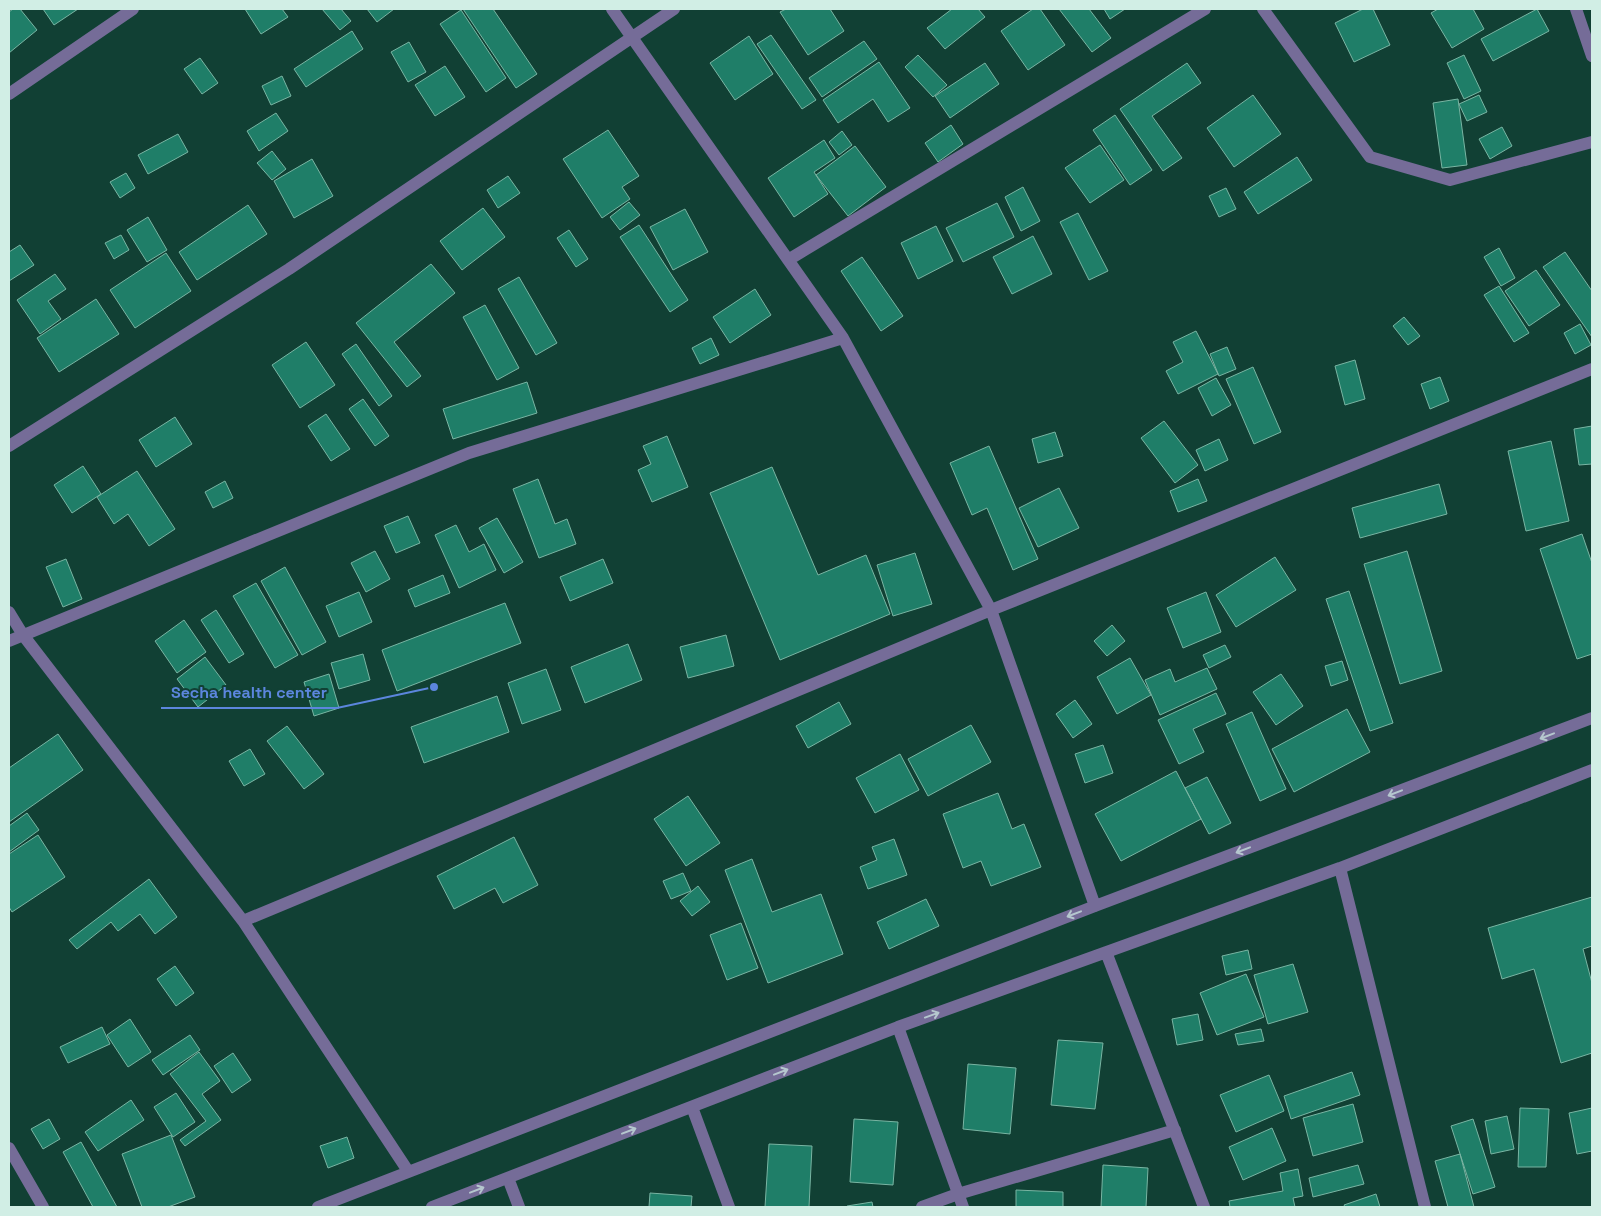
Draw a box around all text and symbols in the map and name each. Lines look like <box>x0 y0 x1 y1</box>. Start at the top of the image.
callout: Secha health center <box>161 677 337 708</box>
text: Secha health center <box>171 682 327 703</box>
one-way arrow <box>1539 732 1554 741</box>
one-way arrow <box>1387 789 1403 798</box>
one-way arrow <box>1235 846 1251 855</box>
one-way arrow <box>1067 910 1082 919</box>
one-way arrow <box>924 1010 940 1019</box>
one-way arrow <box>773 1067 788 1076</box>
one-way arrow <box>621 1126 636 1135</box>
one-way arrow <box>470 1184 485 1193</box>

